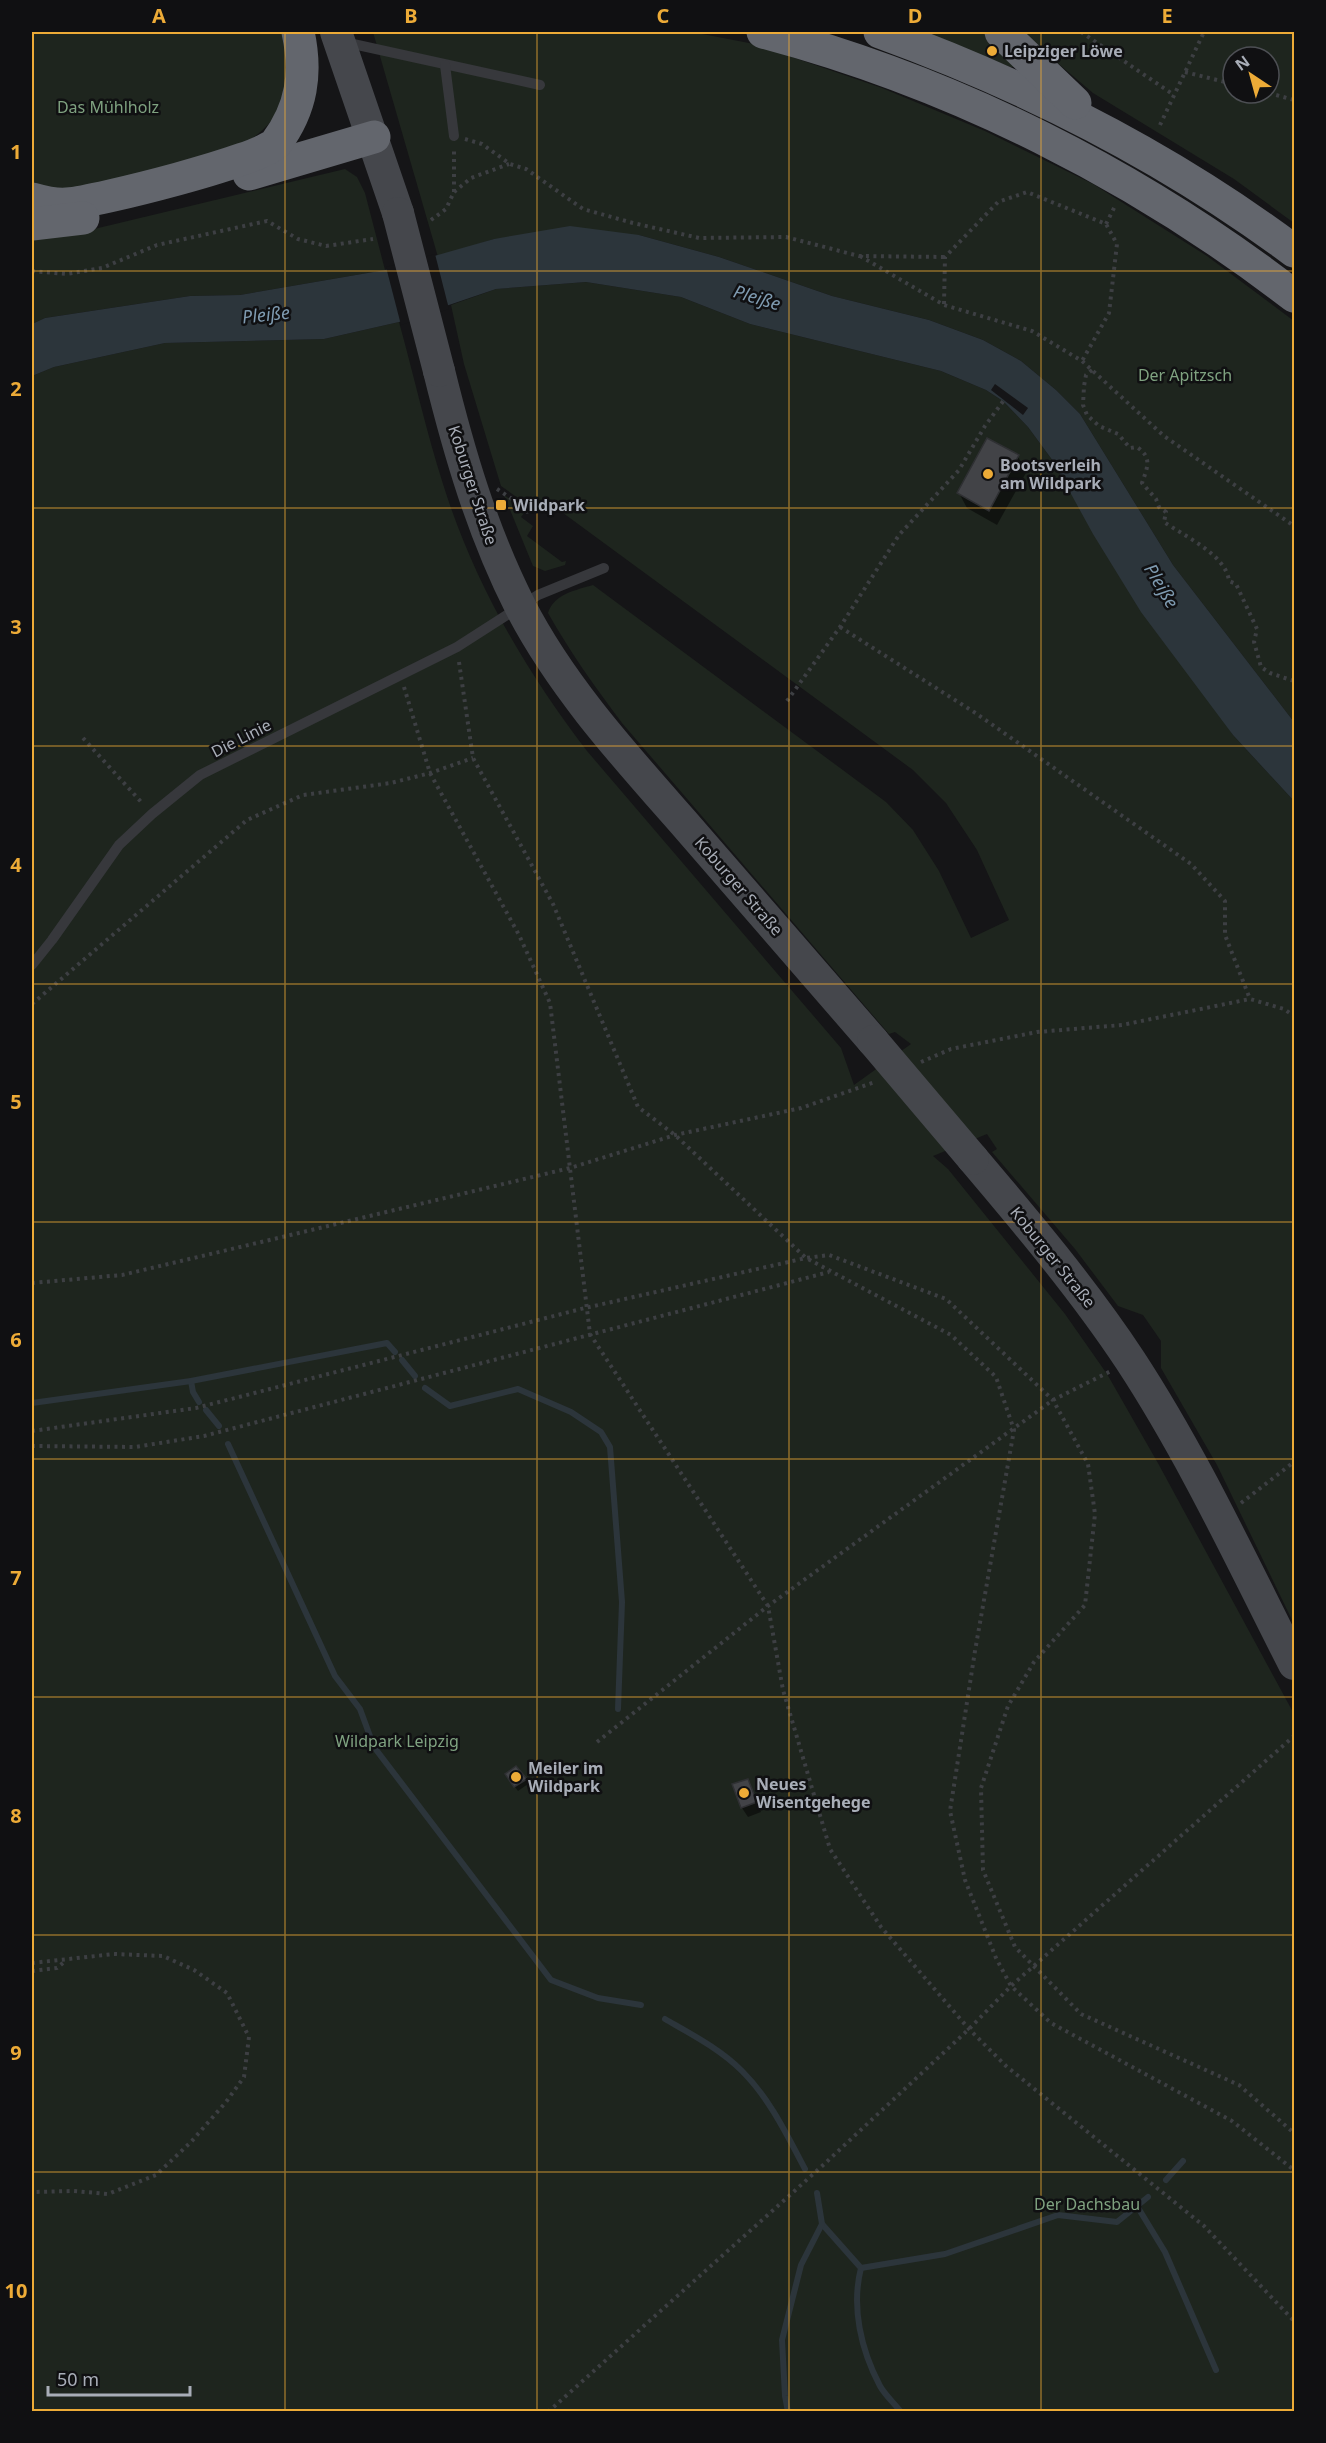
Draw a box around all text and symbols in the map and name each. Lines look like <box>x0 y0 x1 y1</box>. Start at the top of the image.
text: A <box>152 2 166 29</box>
text: B <box>404 2 418 29</box>
text: C <box>657 2 670 29</box>
text: D <box>908 2 922 29</box>
text: E <box>1161 2 1173 29</box>
place label: Leipziger Löwe <box>1004 40 1123 62</box>
marker: Leipziger Löwe <box>985 44 999 58</box>
north arrow <box>1221 45 1281 105</box>
text: N <box>1230 50 1254 76</box>
park label: Das Mühlholz <box>57 96 159 118</box>
text: 1 <box>10 138 22 165</box>
water label: Pleiße <box>731 279 784 316</box>
water label: Pleiße <box>241 300 291 328</box>
park label: Der Apitzsch <box>1138 364 1232 386</box>
text: 2 <box>10 375 22 402</box>
street label: Koburger Straße <box>443 422 503 548</box>
place label: Bootsverleih am Wildpark <box>1000 454 1101 494</box>
marker: Bootsverleih am Wildpark <box>981 467 995 481</box>
place label: Wildpark <box>513 494 585 516</box>
marker: Wildpark <box>494 498 508 512</box>
water label: Pleiße <box>1139 559 1185 612</box>
text: 3 <box>10 613 22 640</box>
street label: Die Linie <box>207 714 275 762</box>
street label: Koburger Straße <box>690 832 788 940</box>
text: 4 <box>10 851 22 878</box>
text: 5 <box>10 1088 22 1115</box>
street label: Koburger Straße <box>1005 1202 1101 1312</box>
text: 6 <box>10 1326 22 1353</box>
text: 7 <box>10 1564 22 1591</box>
park label: Wildpark Leipzig <box>335 1730 459 1752</box>
place label: Meiler im Wildpark <box>528 1757 603 1797</box>
marker: Meiler im Wildpark <box>509 1770 523 1784</box>
place label: Neues Wisentgehege <box>756 1773 870 1813</box>
marker: Neues Wisentgehege <box>737 1786 751 1800</box>
text: 8 <box>10 1802 22 1829</box>
text: 9 <box>10 2039 22 2066</box>
park label: Der Dachsbau <box>1034 2193 1140 2215</box>
text: 10 <box>5 2277 27 2304</box>
scale bar <box>48 2359 190 2397</box>
text: 50 m <box>57 2367 99 2391</box>

